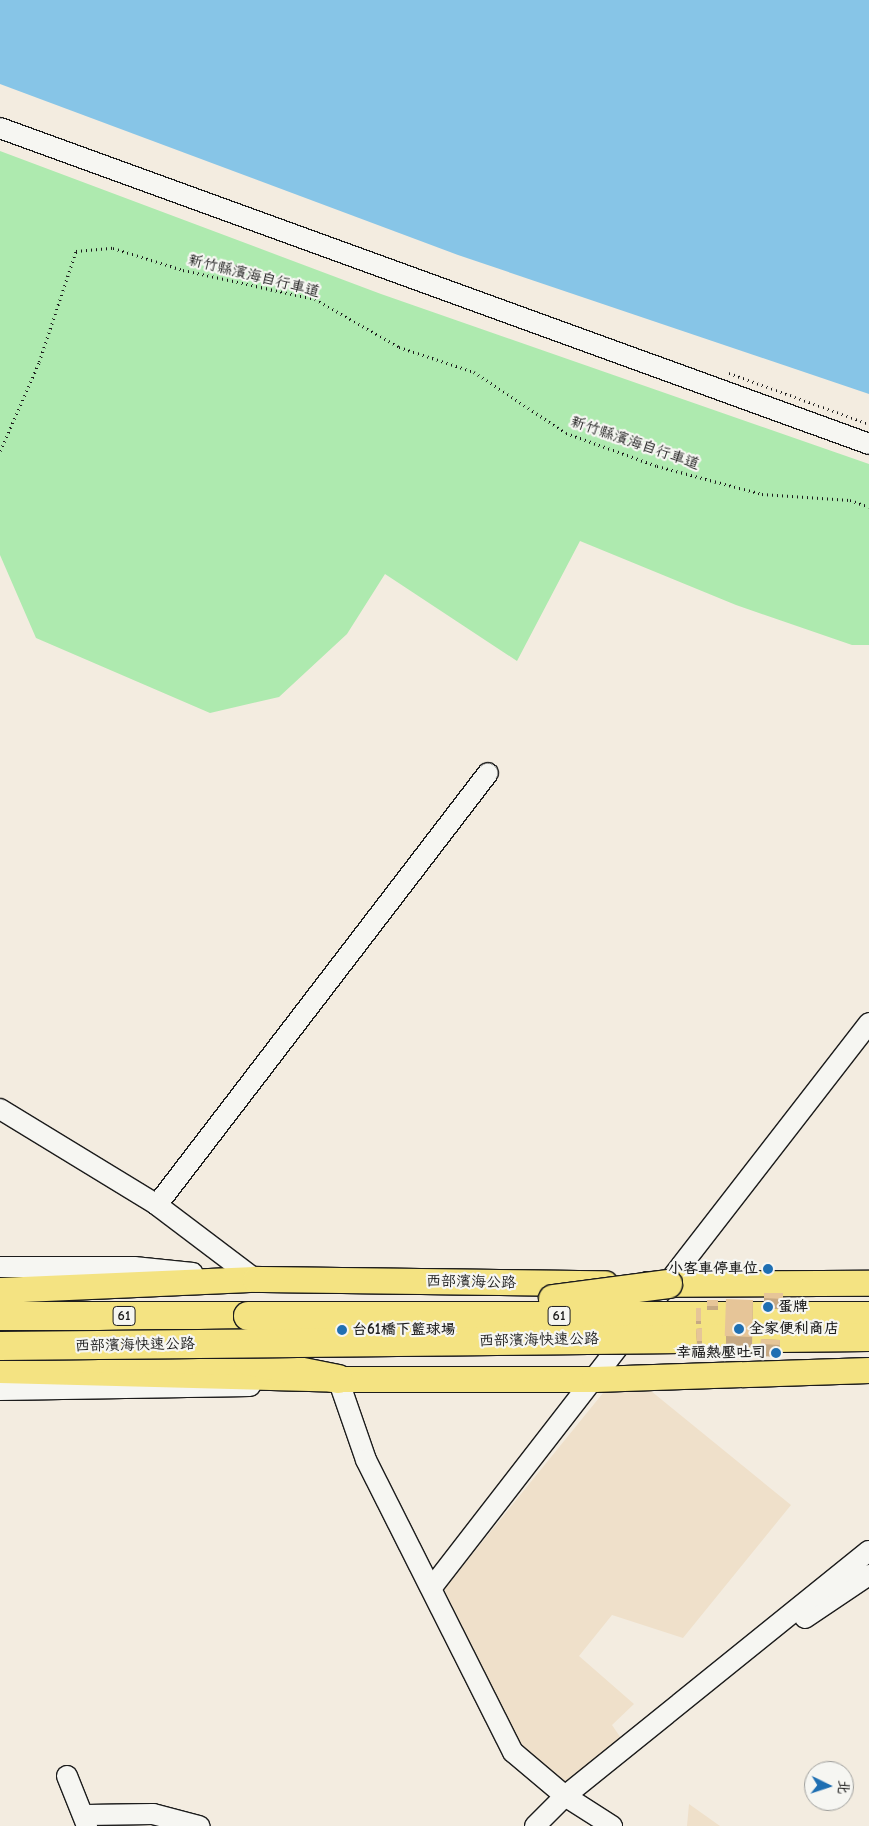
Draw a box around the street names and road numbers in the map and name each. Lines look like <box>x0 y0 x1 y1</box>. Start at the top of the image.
street label: 新竹縣濱海自行車道 <box>186 251 322 301</box>
street label: 新竹縣濱海自行車道 <box>568 413 702 473</box>
street label: 西部濱海公路 <box>426 1272 516 1292</box>
road number: 61 <box>112 1304 136 1328</box>
road number: 61 <box>546 1304 572 1328</box>
street label: 西部濱海快速公路 <box>479 1330 599 1350</box>
street label: 西部濱海快速公路 <box>75 1335 195 1355</box>

